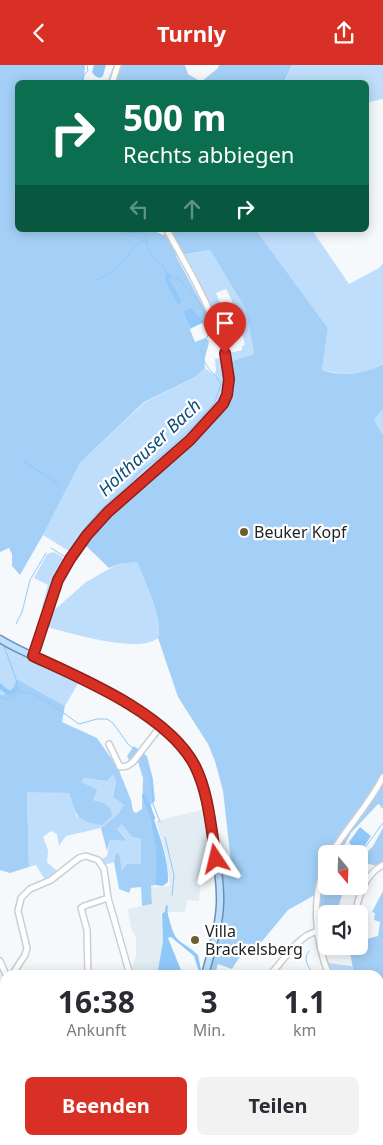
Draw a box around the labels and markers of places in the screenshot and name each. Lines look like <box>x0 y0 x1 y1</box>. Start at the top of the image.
pin <box>204 302 246 353</box>
place label: Beuker Kopf <box>254 521 348 543</box>
marker: Beuker Kopf <box>238 526 250 538</box>
place label: Villa Brackelsberg <box>205 920 303 960</box>
marker: Villa Brackelsberg <box>189 934 201 946</box>

